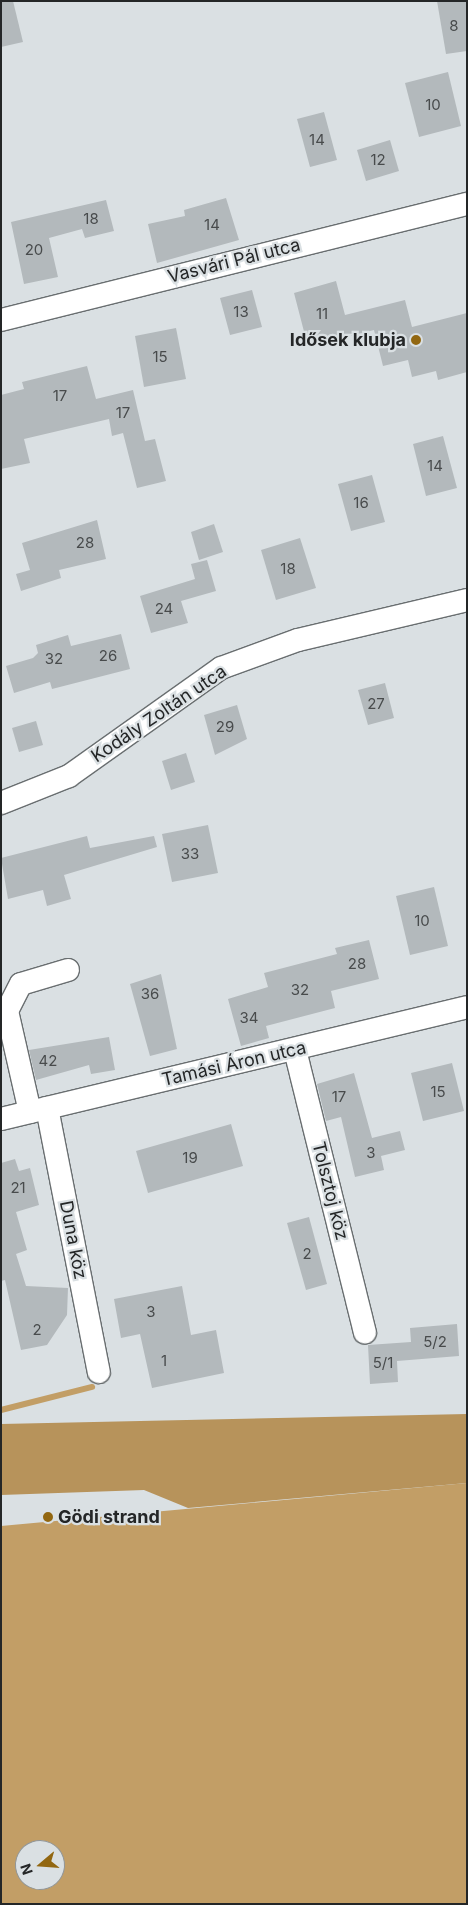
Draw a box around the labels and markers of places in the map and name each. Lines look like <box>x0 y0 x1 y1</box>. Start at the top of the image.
place label: Idősek klubja <box>290 329 406 351</box>
marker: Idősek klubja <box>410 334 422 346</box>
place label: Gödi strand <box>58 1506 160 1528</box>
marker: Gödi strand <box>42 1511 54 1523</box>

